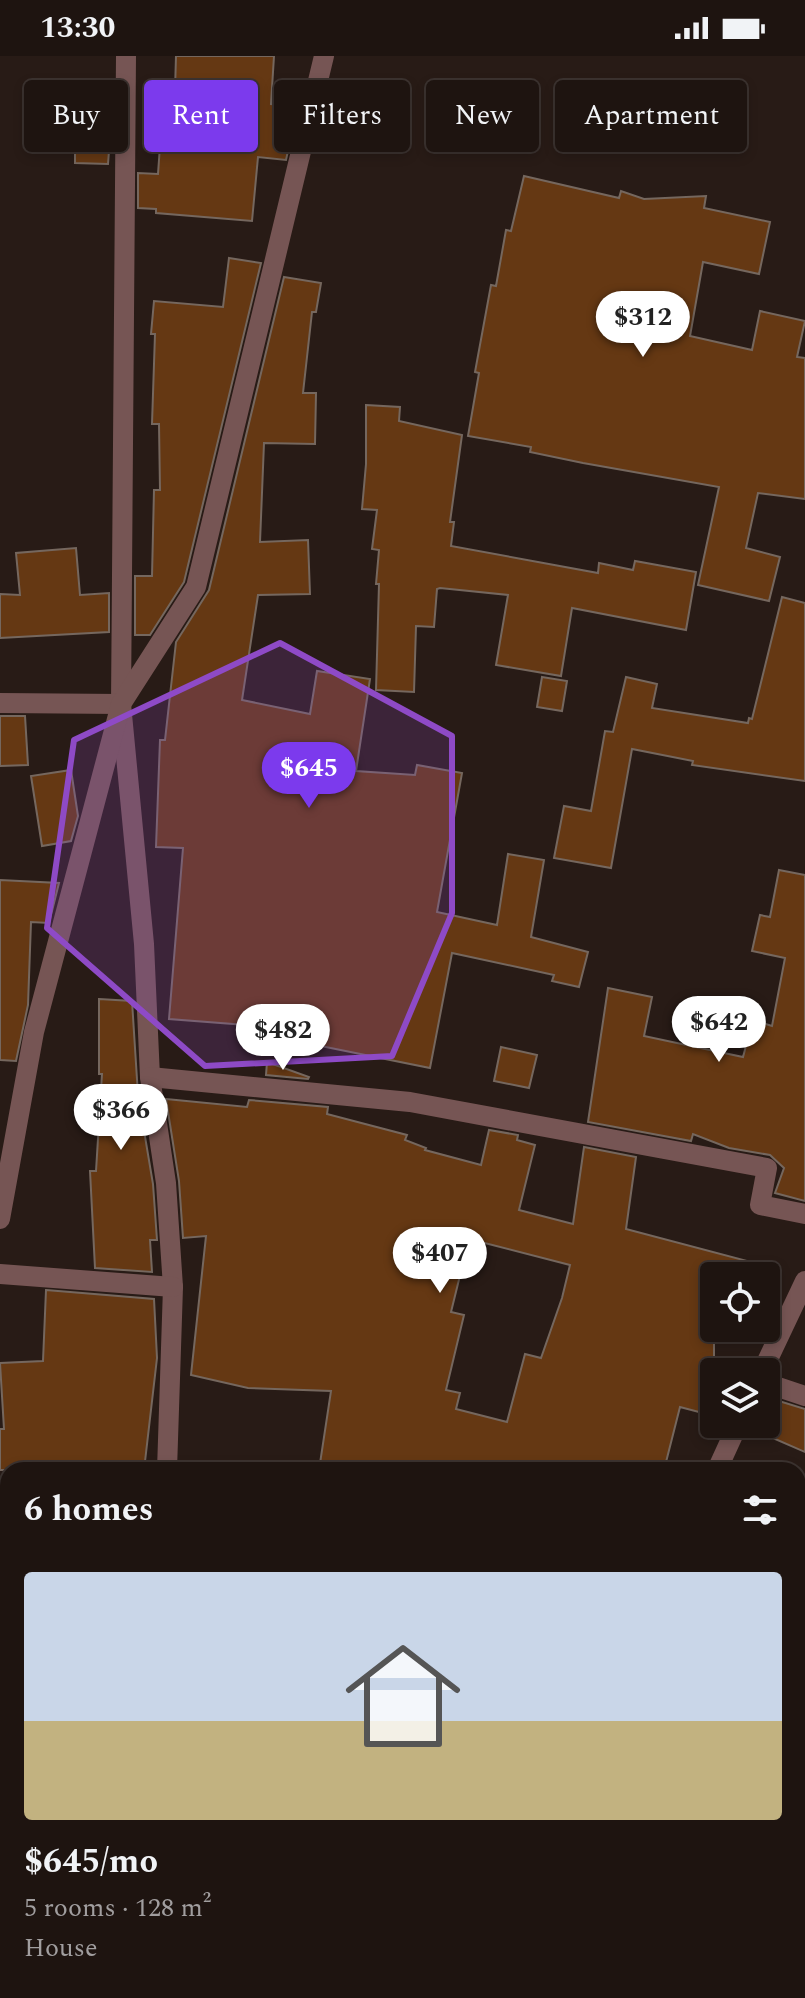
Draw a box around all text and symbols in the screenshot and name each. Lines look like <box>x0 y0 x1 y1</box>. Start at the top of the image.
text: 13:30 <box>40 5 115 51</box>
chip: Buy <box>24 80 128 152</box>
chip: Rent <box>144 80 258 152</box>
chip: Filters <box>274 80 410 152</box>
chip: New <box>426 80 539 152</box>
chip: Apartment <box>555 80 747 152</box>
pin: $312 <box>596 291 690 359</box>
text: $312 <box>614 297 672 337</box>
pin: $645 <box>262 742 356 810</box>
text: $645 <box>280 748 338 788</box>
pin: $642 <box>672 996 766 1064</box>
text: $642 <box>690 1002 748 1042</box>
pin: $482 <box>236 1004 330 1072</box>
text: $482 <box>254 1010 312 1050</box>
pin: $366 <box>74 1084 168 1152</box>
text: $366 <box>92 1090 150 1130</box>
pin: $407 <box>393 1227 487 1295</box>
text: $407 <box>411 1233 469 1273</box>
map controls <box>700 1262 780 1438</box>
button: locate <box>700 1262 780 1342</box>
button: layers <box>700 1358 780 1438</box>
text: 6 homes <box>24 1484 154 1536</box>
icon: filters <box>738 1488 782 1532</box>
icon: home <box>331 1624 475 1768</box>
text: $645/mo <box>24 1836 158 1888</box>
text: 5 rooms · 128 m² <box>24 1888 211 1928</box>
text: House <box>24 1928 98 1968</box>

